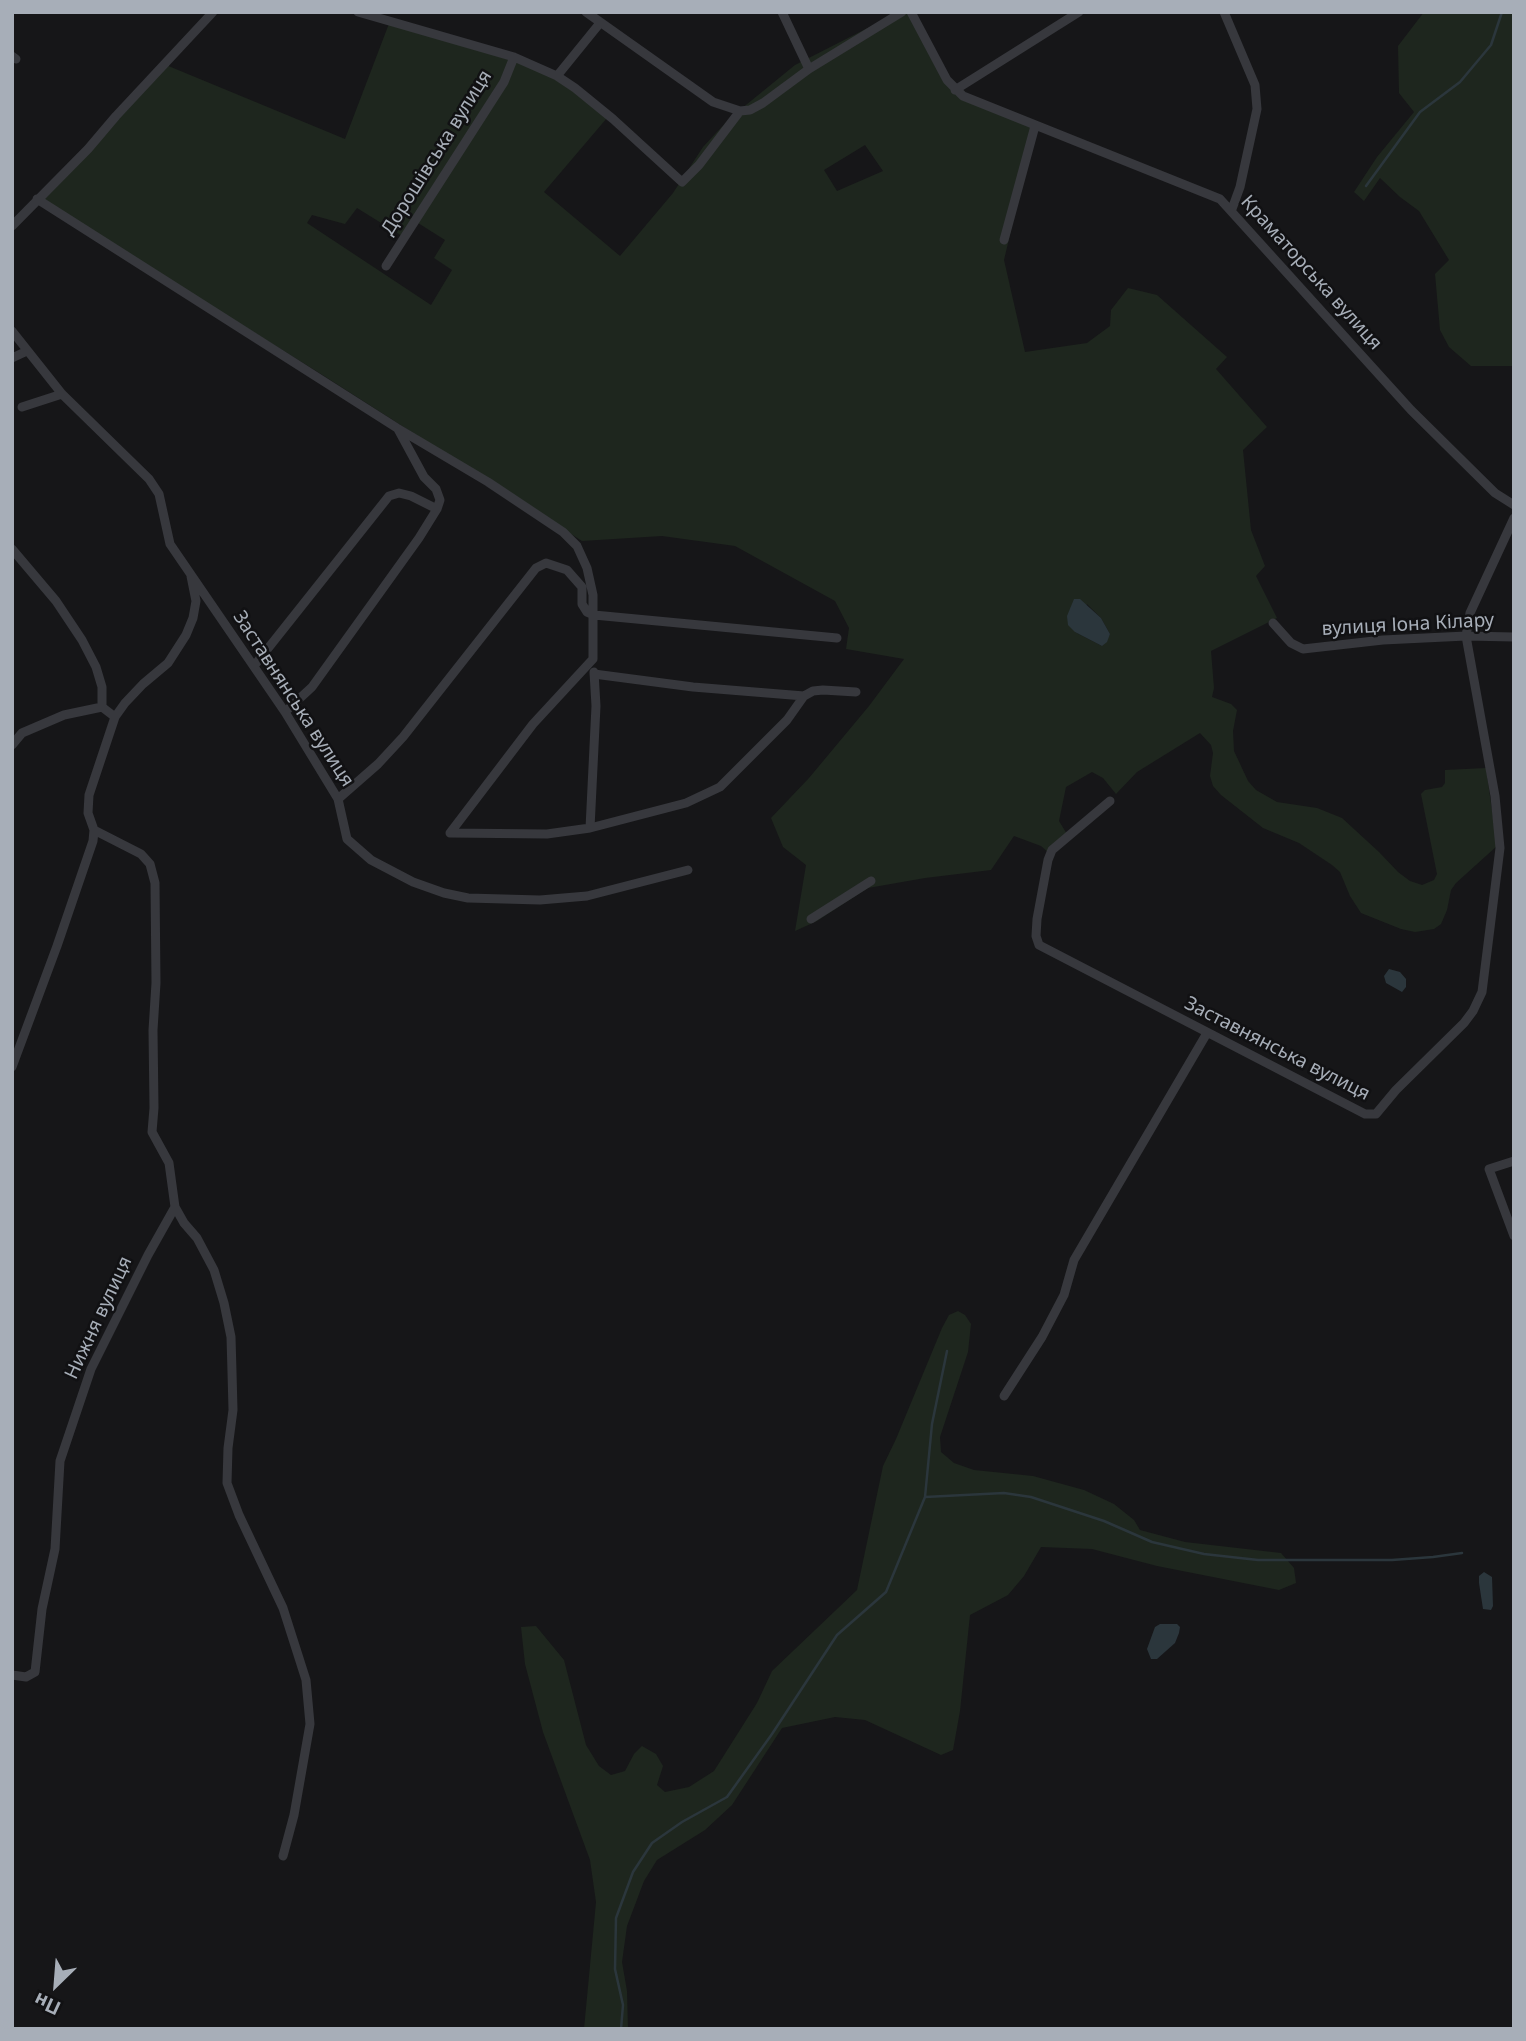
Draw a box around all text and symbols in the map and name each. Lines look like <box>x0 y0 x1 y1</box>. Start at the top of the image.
street label: Дорошівська вулиця <box>377 66 497 240</box>
street label: Краматорська вулиця <box>1236 191 1386 355</box>
street label: Заставнянська вулиця <box>228 607 358 791</box>
street label: вулиця Іона Кілару <box>1321 609 1495 641</box>
street label: Заставнянська вулиця <box>1180 992 1374 1106</box>
street label: Нижня вулиця <box>61 1253 137 1383</box>
north arrow <box>21 1950 91 2020</box>
text: Пн <box>29 1987 65 2022</box>

